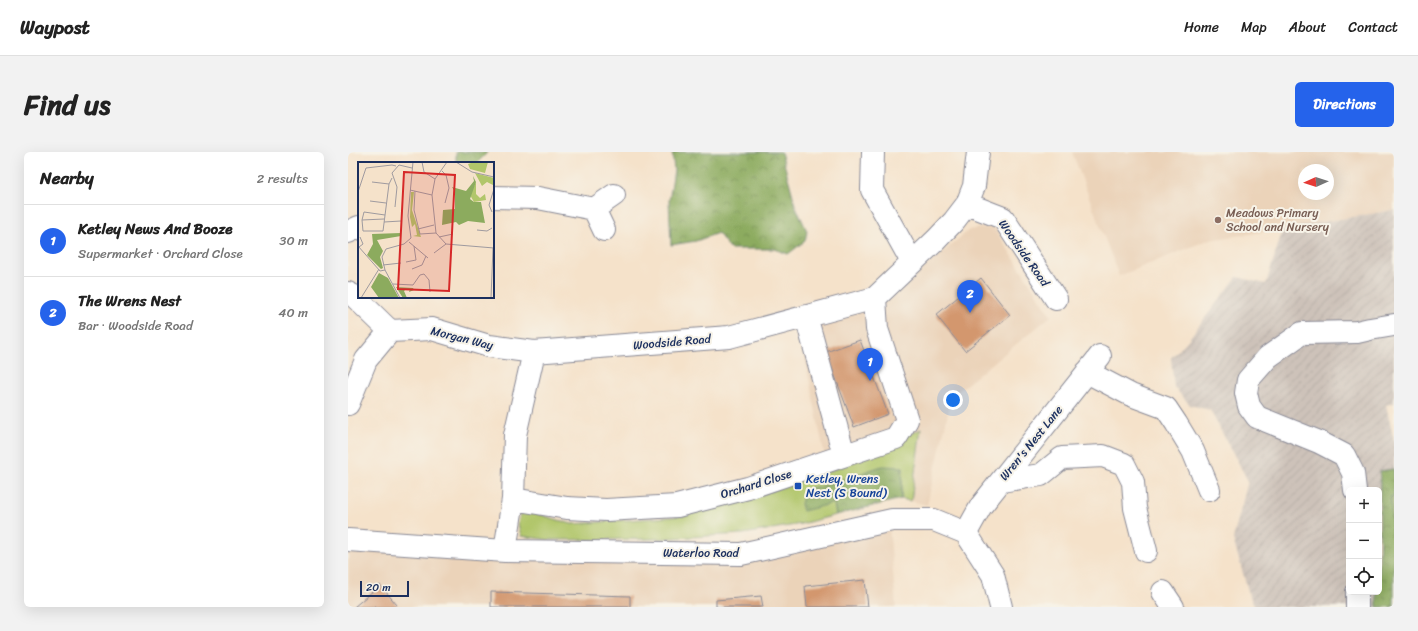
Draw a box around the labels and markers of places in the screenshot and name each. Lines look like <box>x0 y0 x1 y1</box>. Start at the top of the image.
place label: Meadows Primary School and Nursery <box>1226 202 1330 238</box>
marker: Meadows Primary School and Nursery <box>1213 215 1223 225</box>
pin: 2 <box>957 280 983 313</box>
pin: 1 <box>857 348 883 381</box>
place label: Ketley, Wrens Nest (S Bound) <box>806 468 887 504</box>
marker: Ketley, Wrens Nest (S Bound) <box>793 481 803 491</box>

